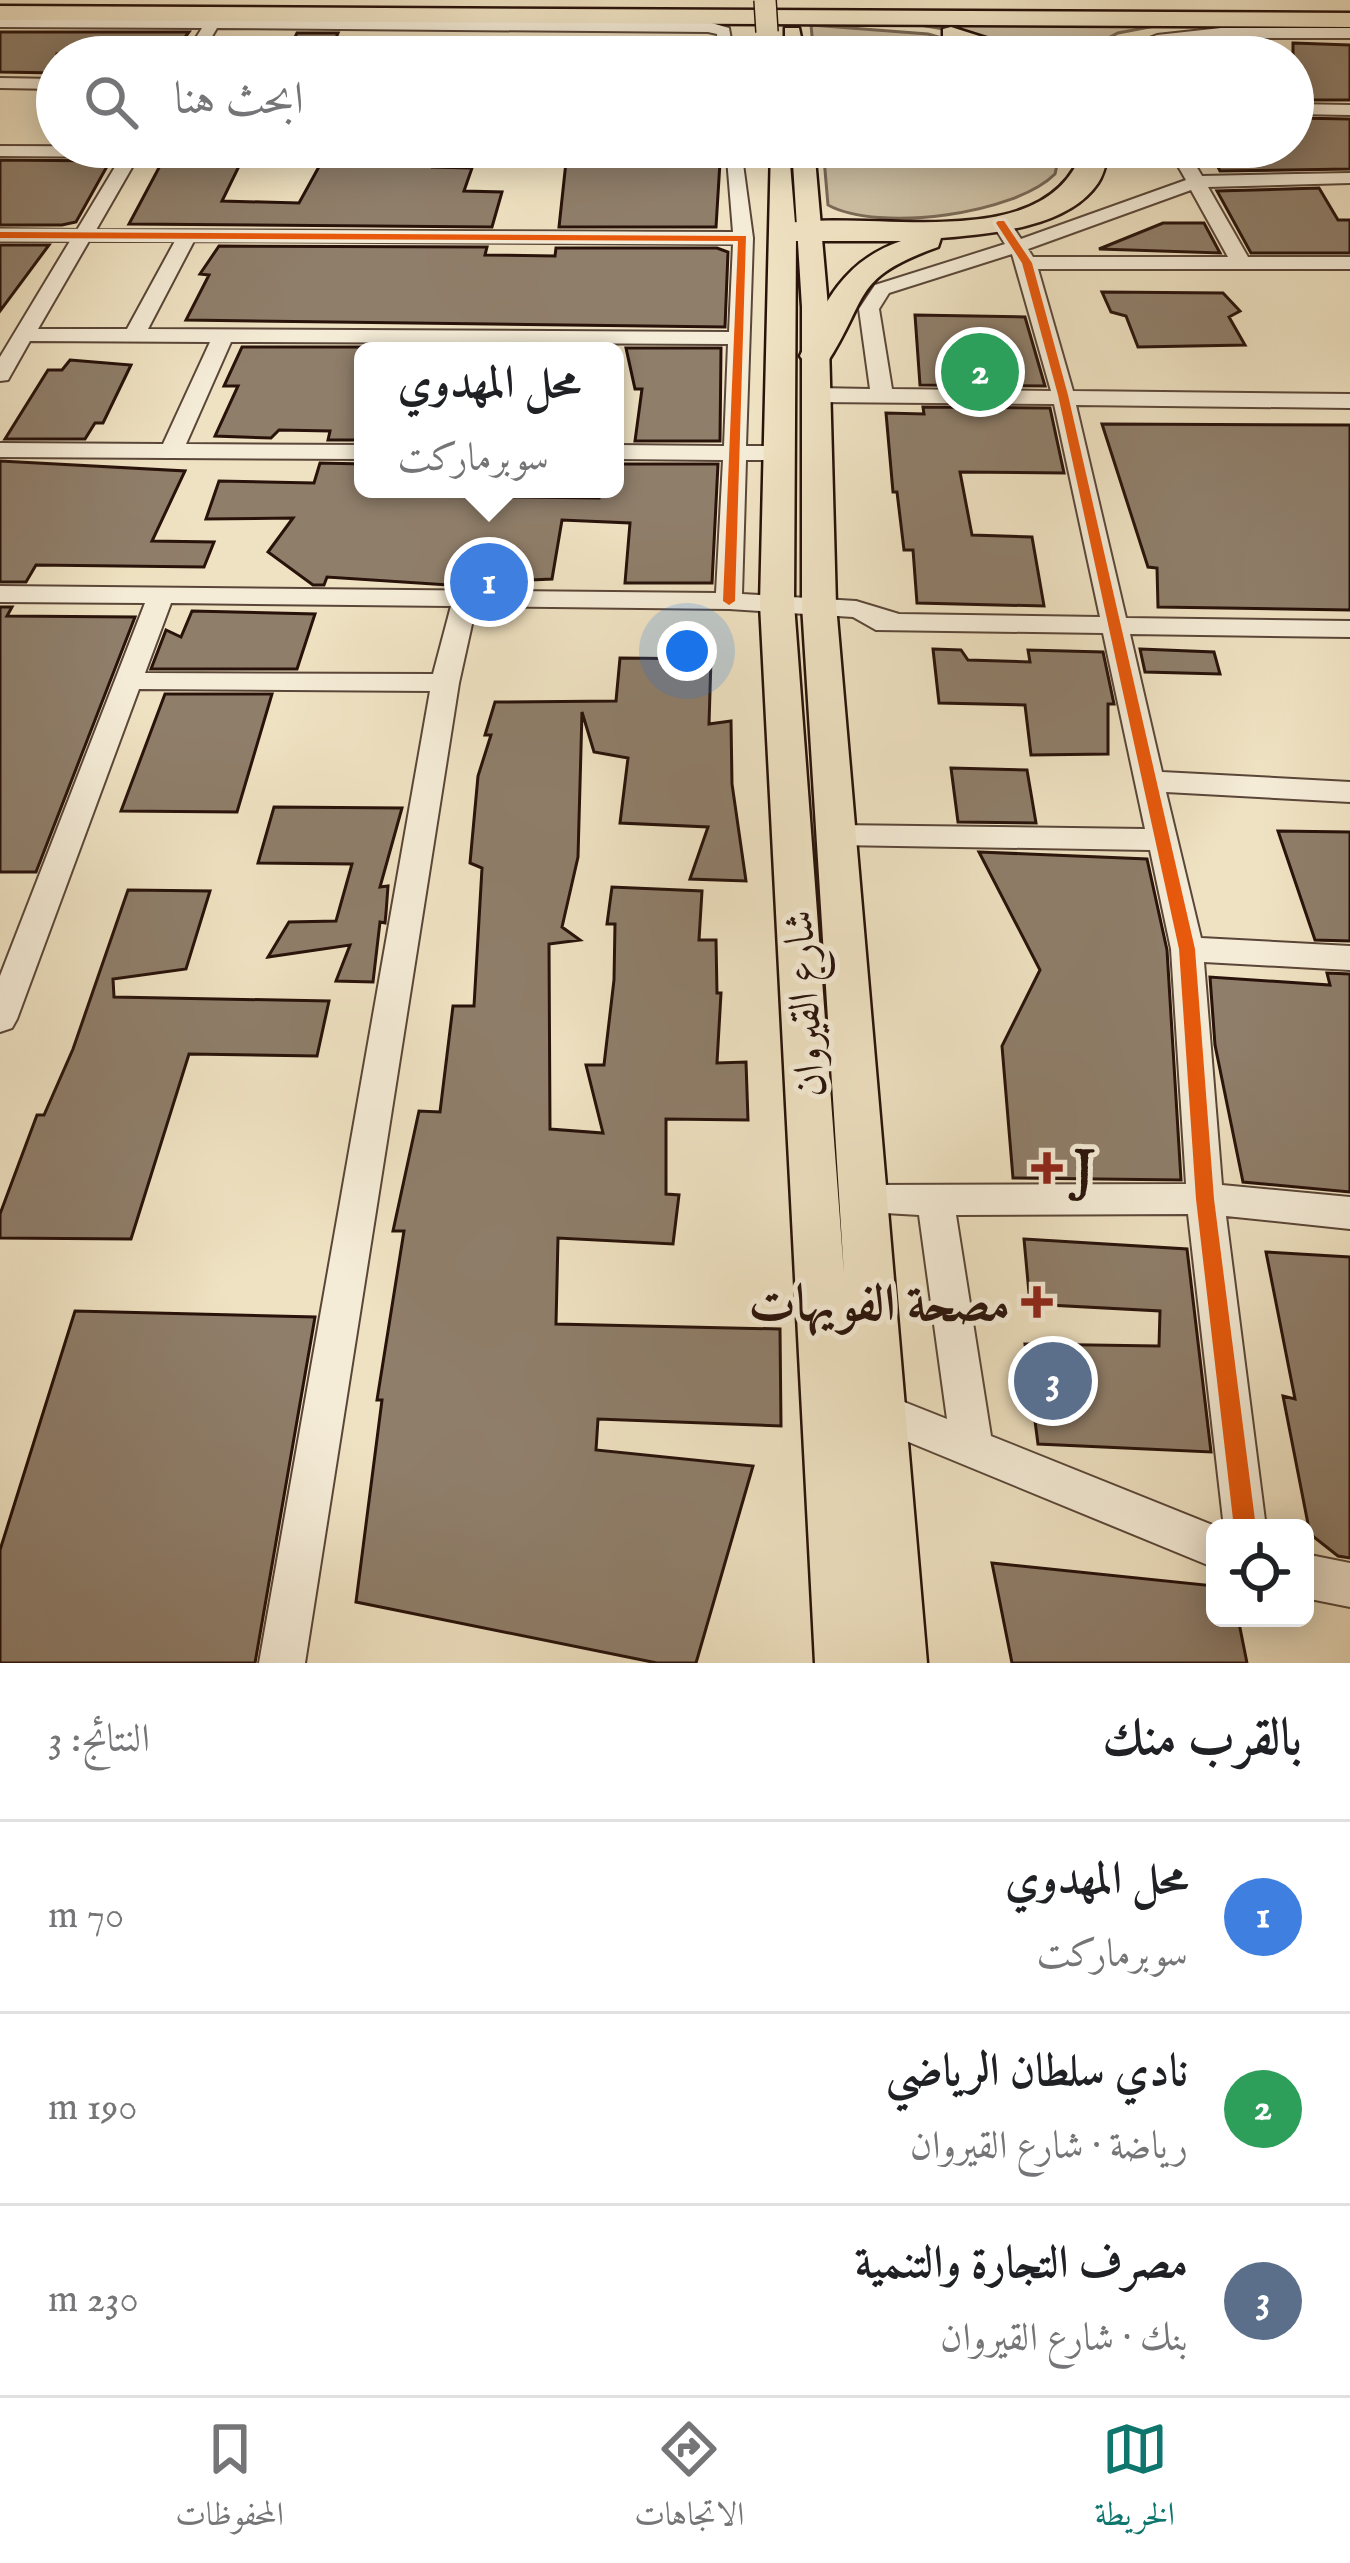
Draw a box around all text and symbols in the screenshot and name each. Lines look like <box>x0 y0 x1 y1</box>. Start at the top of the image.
search box <box>36 36 1314 168</box>
icon: search <box>78 69 144 135</box>
text: ابحث هنا <box>174 72 304 129</box>
pin: 2 <box>941 327 1019 417</box>
popup <box>354 342 624 498</box>
text: محل المهدوي <box>398 356 580 413</box>
text: سوبرماركت <box>398 435 549 484</box>
pin: 1 <box>450 537 528 627</box>
your location <box>657 621 717 681</box>
street label: شارع القيروان <box>774 908 845 1099</box>
place label: J <box>1068 1140 1095 1205</box>
marker: J <box>1031 1152 1063 1184</box>
place label: مصحة الفويهات <box>749 1274 1010 1339</box>
marker: مصحة الفويهات <box>1021 1286 1053 1318</box>
pin: 3 <box>1014 1336 1092 1426</box>
map controls <box>1206 1519 1314 1627</box>
button: locate <box>1206 1519 1314 1627</box>
text: بالقرب منك <box>1102 1708 1302 1773</box>
text: النتائج: 3 <box>48 1716 150 1765</box>
text: محل المهدوي <box>1005 1852 1188 1909</box>
text: 70 m <box>48 1892 124 1941</box>
text: 1 <box>1256 1892 1270 1941</box>
text: سوبرماركت <box>1037 1931 1188 1980</box>
text: نادي سلطان الرياضي <box>886 2044 1188 2101</box>
text: 190 m <box>48 2084 137 2133</box>
text: 2 <box>1254 2084 1272 2133</box>
text: رياضة · شارع القيروان <box>910 2123 1188 2172</box>
text: مصرف التجارة والتنمية <box>855 2236 1188 2293</box>
text: 230 m <box>48 2276 139 2325</box>
text: 3 <box>1256 2276 1270 2325</box>
text: بنك · شارع القيروان <box>940 2315 1188 2364</box>
tab: المحفوظات <box>175 2416 284 2546</box>
tab: الاتجاهات <box>634 2416 744 2546</box>
tab: الخريطة <box>1095 2416 1175 2546</box>

